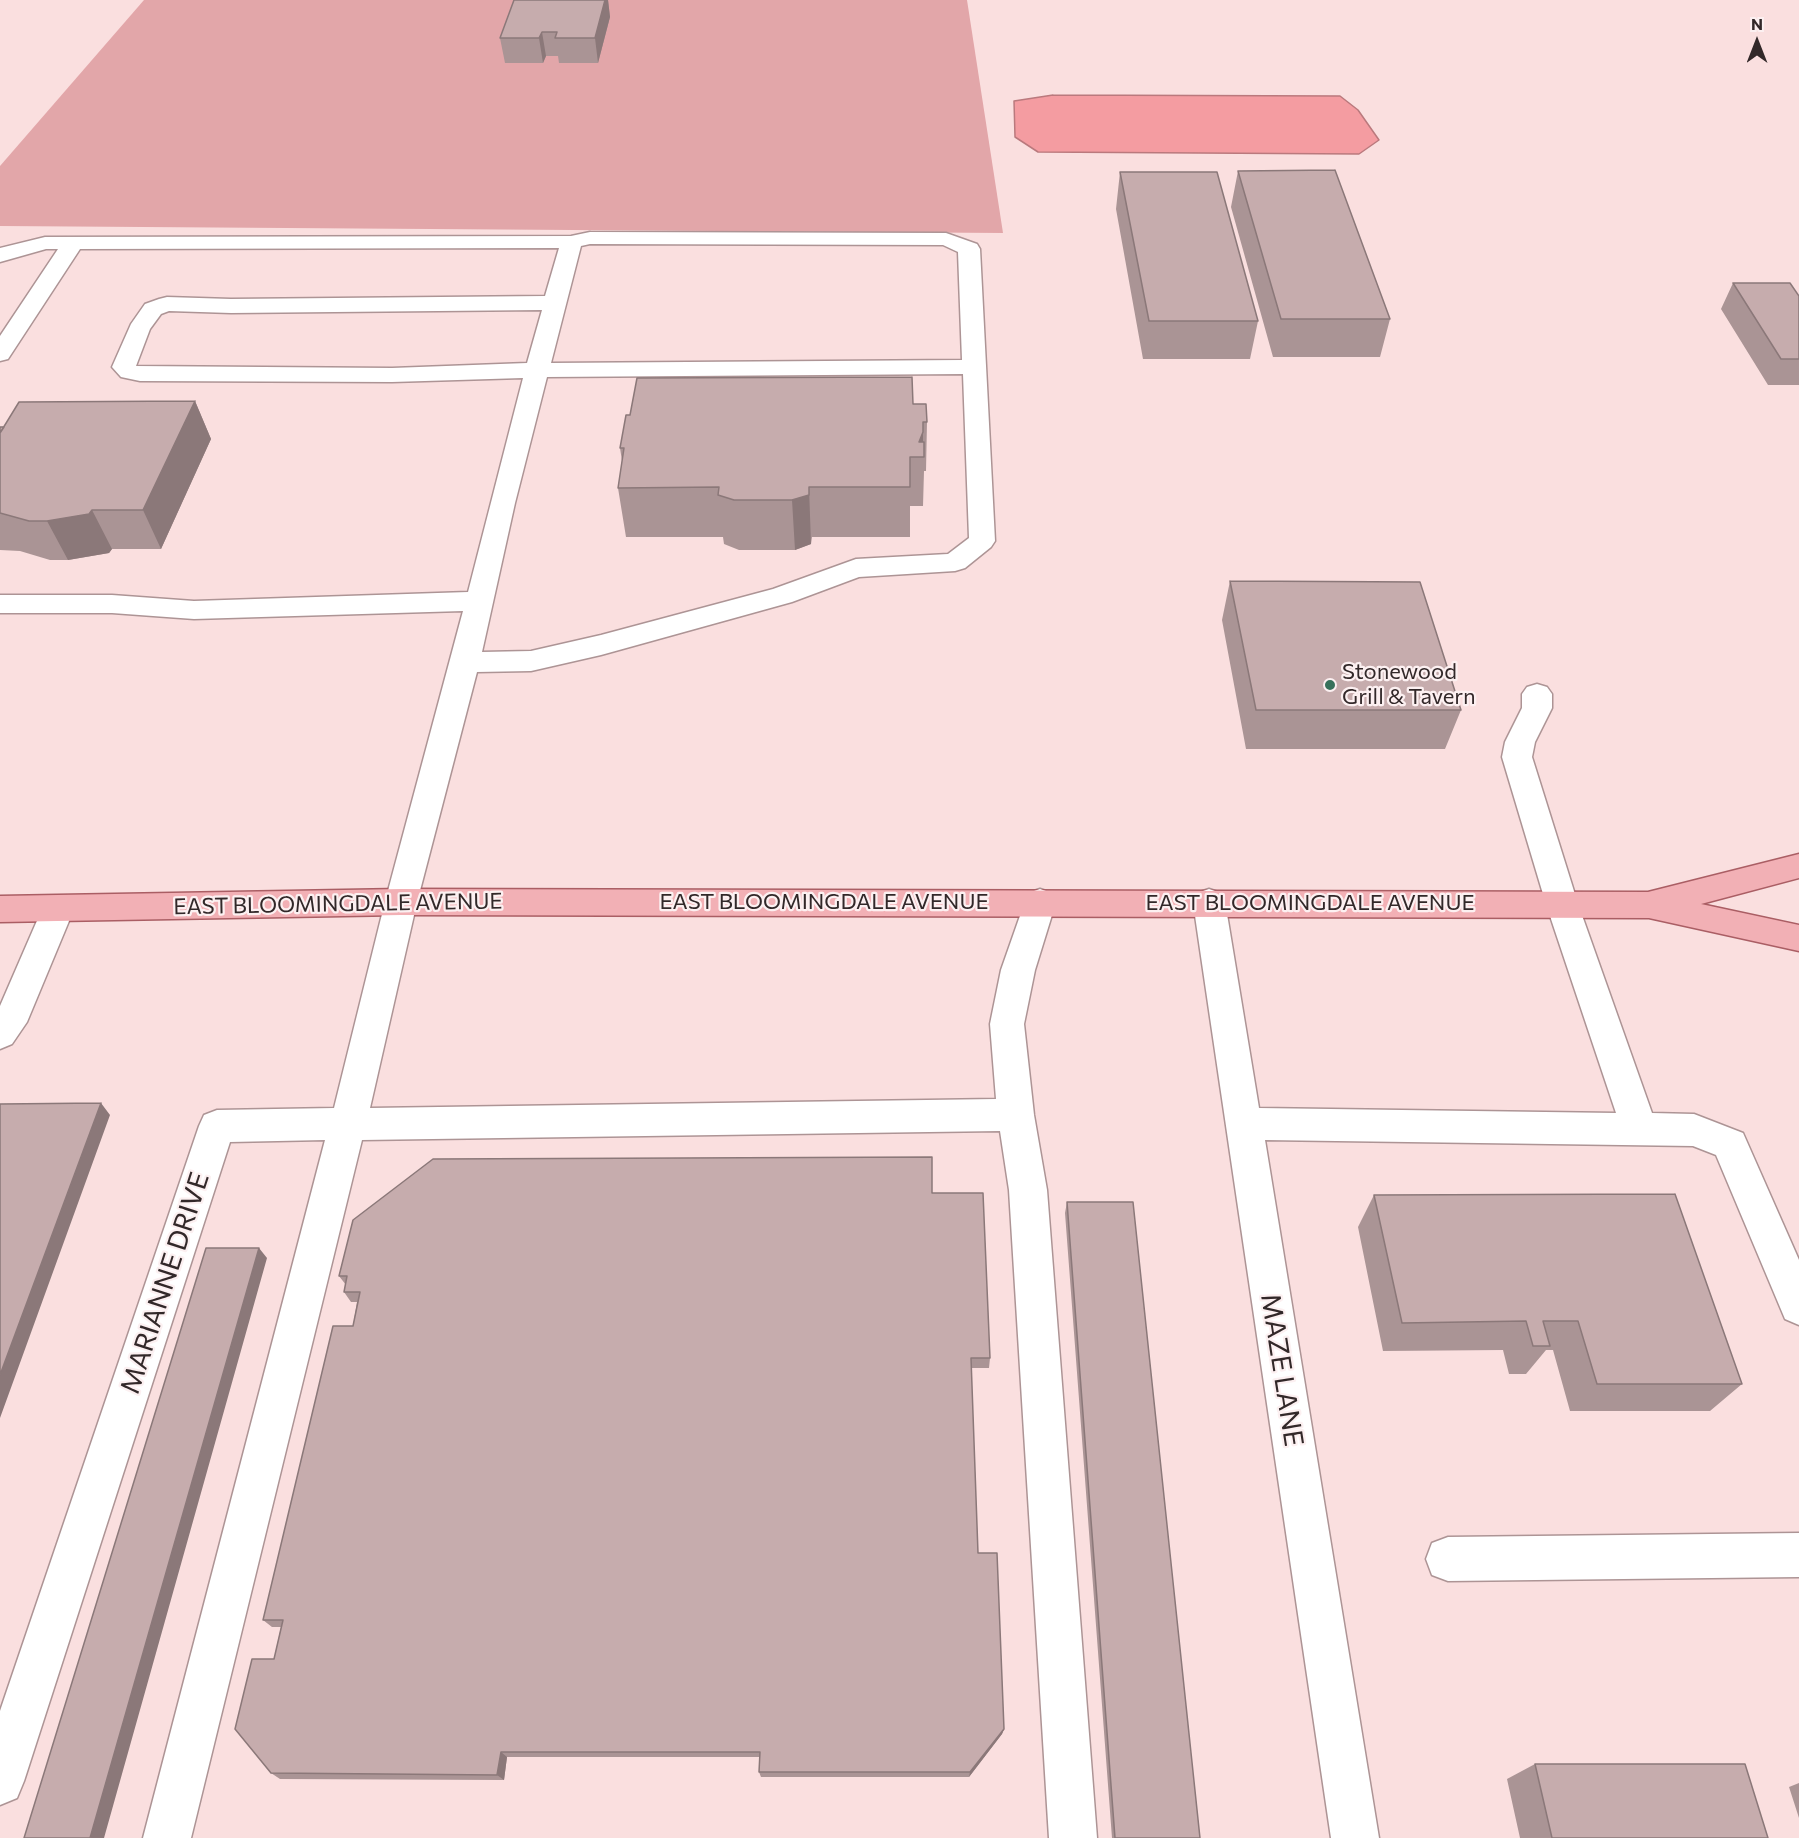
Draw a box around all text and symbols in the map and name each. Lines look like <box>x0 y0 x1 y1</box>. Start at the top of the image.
north arrow <box>1727 12 1787 72</box>
text: N <box>1751 14 1763 33</box>
place label: Stonewood Grill & Tavern <box>1342 659 1476 710</box>
marker: Stonewood Grill & Tavern <box>1323 678 1337 692</box>
street label: EAST BLOOMINGDALE AVENUE <box>173 888 503 920</box>
street label: EAST BLOOMINGDALE AVENUE <box>659 889 989 915</box>
street label: EAST BLOOMINGDALE AVENUE <box>1145 890 1475 916</box>
street label: MARIANNE DRIVE <box>114 1168 216 1398</box>
street label: MAZE LANE <box>1254 1291 1310 1449</box>

